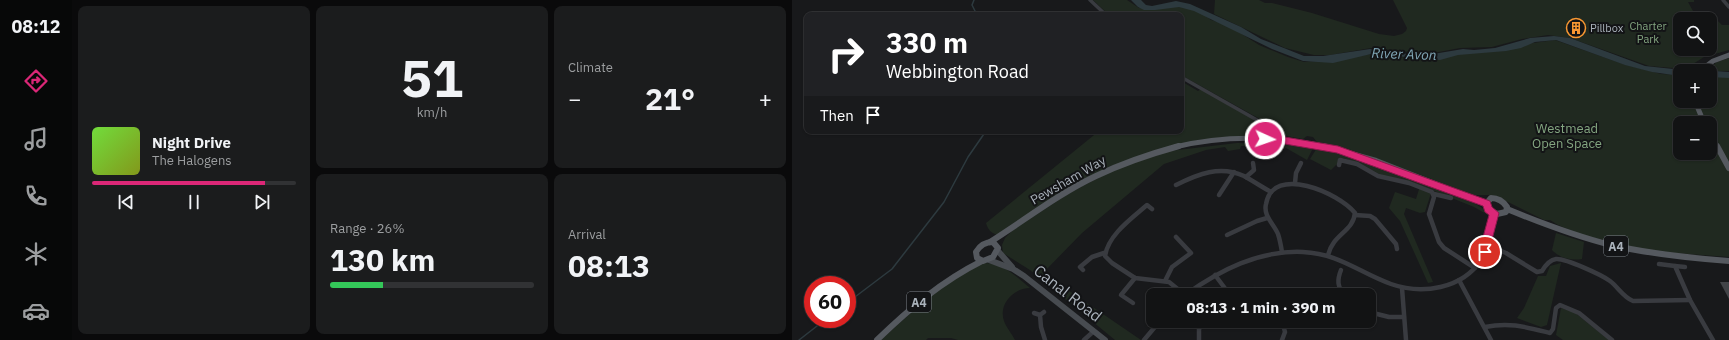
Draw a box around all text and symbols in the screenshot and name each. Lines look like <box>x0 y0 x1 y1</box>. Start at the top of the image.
map controls <box>1673 12 1717 160</box>
button: search <box>1673 12 1717 56</box>
text: 08:12 <box>11 15 61 38</box>
building icon: Pillbox <box>1565 17 1587 39</box>
park label: Charter Park <box>1630 19 1666 46</box>
place label: Pillbox <box>1590 21 1624 35</box>
text: 330 m <box>886 24 968 61</box>
icon: right <box>820 28 872 80</box>
text: 51 <box>401 44 463 111</box>
water label: River Avon <box>1371 44 1437 64</box>
text: Climate <box>568 59 613 76</box>
text: Webbington Road <box>886 60 1029 83</box>
button: + <box>1673 64 1717 108</box>
icon: directions <box>22 67 50 95</box>
text: 21° <box>645 79 695 118</box>
text: − <box>568 84 581 113</box>
text: + <box>759 84 772 113</box>
text: km/h <box>417 104 447 121</box>
icon: arrive <box>862 104 884 126</box>
text: Then <box>820 106 854 125</box>
button: − <box>1673 116 1717 160</box>
position arrow <box>1244 118 1286 160</box>
park label: Westmead Open Space <box>1532 120 1602 152</box>
icon: music <box>22 125 50 153</box>
text: Night Drive <box>152 133 231 152</box>
street label: Pewsham Way <box>1027 151 1109 208</box>
text: The Halogens <box>152 152 232 169</box>
icon: phone <box>22 182 50 210</box>
icon: previous <box>115 191 137 213</box>
icon: pause <box>183 191 205 213</box>
icon: next <box>251 191 273 213</box>
text: Range · 26% <box>330 220 404 237</box>
text: Arrival <box>568 226 606 243</box>
pin <box>1468 235 1502 269</box>
road number: A4 <box>1604 236 1628 256</box>
icon: climate <box>22 240 50 268</box>
text: 130 km <box>330 240 435 279</box>
icon: arrive <box>1474 241 1496 263</box>
text: 08:13 <box>568 246 650 285</box>
street label: Canal Road <box>1030 260 1106 326</box>
speed limit sign: 60 <box>804 276 856 328</box>
road number: A4 <box>907 292 931 312</box>
icon: car <box>22 297 50 325</box>
text: 08:13 · 1 min · 390 m <box>1187 298 1335 317</box>

